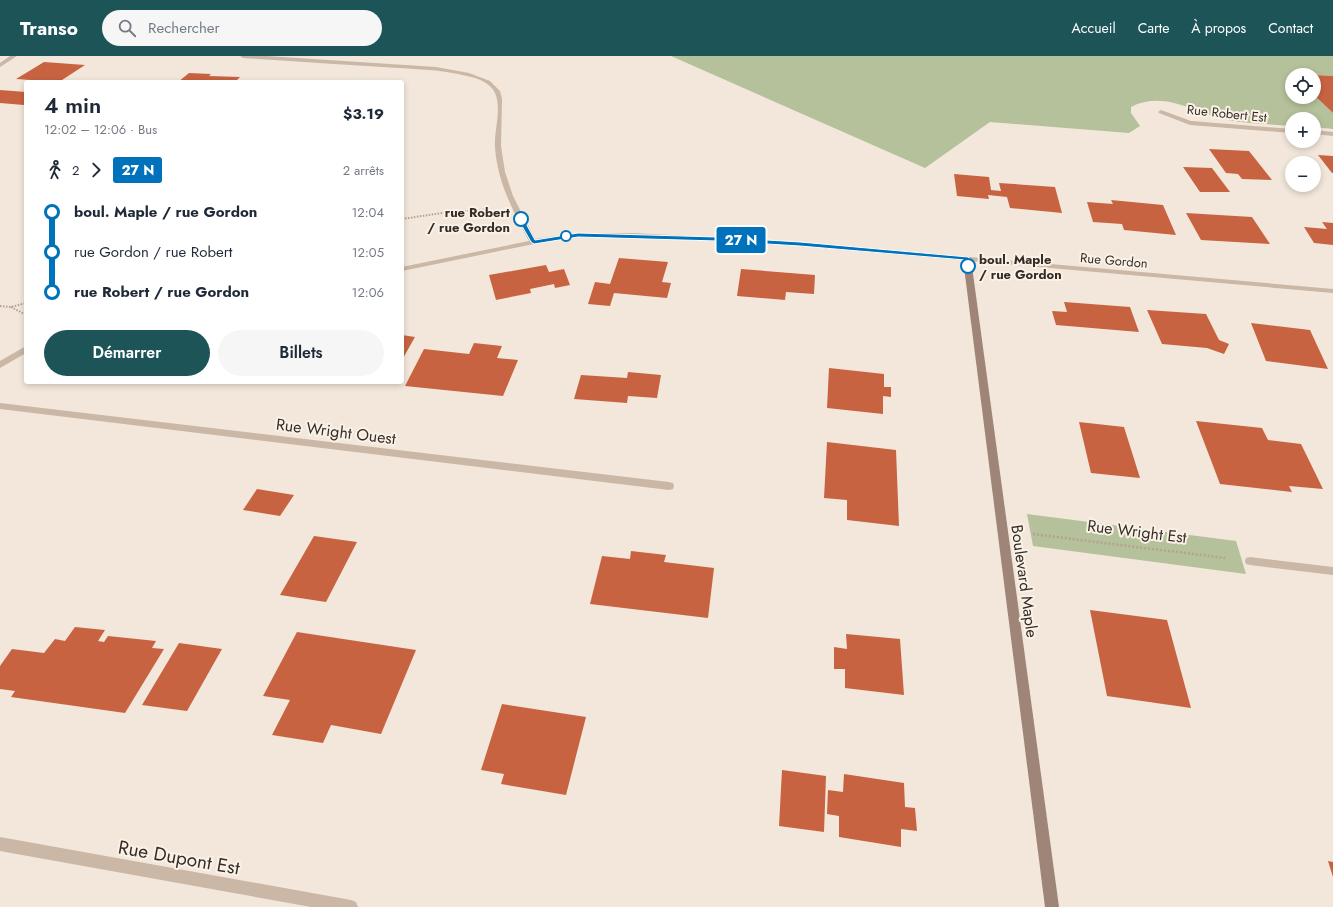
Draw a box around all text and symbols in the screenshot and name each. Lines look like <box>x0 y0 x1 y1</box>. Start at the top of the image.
search box <box>102 10 382 46</box>
text: Transo <box>20 15 78 42</box>
icon: search <box>116 17 138 39</box>
text: Rechercher <box>148 17 220 39</box>
text: Accueil <box>1072 18 1116 38</box>
text: Carte <box>1138 18 1169 38</box>
text: À propos <box>1191 18 1246 38</box>
text: Contact <box>1268 18 1313 38</box>
map controls <box>1285 68 1321 192</box>
button: locate <box>1285 68 1321 104</box>
text: 4 min <box>44 89 101 121</box>
street label: Rue Robert Est <box>1186 100 1269 127</box>
text: $3.19 <box>343 103 384 125</box>
button: + <box>1285 112 1321 148</box>
text: 12:02 – 12:06 · Bus <box>44 120 157 139</box>
button: − <box>1285 156 1321 192</box>
icon: walk <box>44 159 66 181</box>
icon: forward <box>85 159 107 181</box>
text: 27 N <box>121 160 154 180</box>
text: 2 <box>72 161 79 180</box>
text: 2 arrêts <box>343 161 384 180</box>
text: boul. Maple / rue Gordon <box>74 201 257 223</box>
text: 12:04 <box>351 203 384 222</box>
place label: rue Robert / rue Gordon <box>427 203 511 237</box>
marker: rue Robert / rue Gordon <box>513 211 529 227</box>
line badge: 27 N <box>713 227 769 253</box>
unlabelled marker <box>560 230 572 242</box>
text: 27 N <box>725 230 757 250</box>
text: rue Gordon / rue Robert <box>74 241 232 263</box>
text: 12:05 <box>352 243 384 262</box>
street label: Rue Gordon <box>1079 248 1148 273</box>
place label: boul. Maple / rue Gordon <box>979 250 1062 284</box>
marker: boul. Maple / rue Gordon <box>960 258 976 274</box>
text: rue Robert / rue Gordon <box>74 281 249 303</box>
text: 12:06 <box>352 283 384 302</box>
button: Démarrer <box>44 330 210 376</box>
button: Billets <box>218 330 384 376</box>
street label: Rue Wright Ouest <box>275 413 397 450</box>
street label: Rue Wright Est <box>1086 514 1188 549</box>
street label: Boulevard Maple <box>1005 523 1044 639</box>
street label: Rue Dupont Est <box>116 834 242 882</box>

